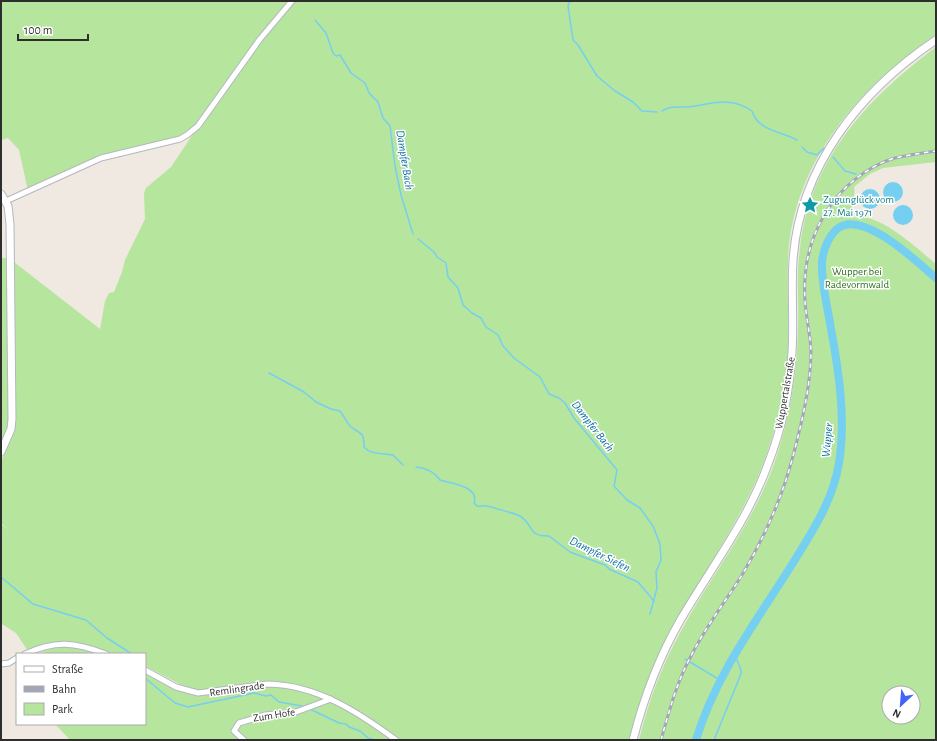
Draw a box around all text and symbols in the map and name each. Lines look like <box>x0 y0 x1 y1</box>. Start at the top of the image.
scale bar <box>18 16 88 42</box>
text: 100 m <box>24 24 52 36</box>
water label: Dampfer Bach <box>393 129 416 191</box>
place label: Zugunglück vom 27. Mai 1971 <box>823 194 894 218</box>
place icon: Zugunglück vom 27. Mai 1971 <box>800 195 820 215</box>
park label: Wupper bei Radevormwald <box>825 266 889 290</box>
street label: Wuppertalstraße <box>773 356 797 430</box>
water label: Dampfer Bach <box>569 398 616 454</box>
water label: Wupper <box>820 421 836 458</box>
water label: Dampfer Siefen <box>567 534 632 575</box>
legend <box>16 653 146 725</box>
text: Straße <box>52 663 83 675</box>
street label: Remlingrade <box>209 680 265 698</box>
text: Bahn <box>52 683 76 695</box>
north arrow <box>881 685 921 725</box>
text: Park <box>52 703 73 715</box>
street label: Zum Hofe <box>252 706 296 724</box>
text: N <box>891 707 903 720</box>

